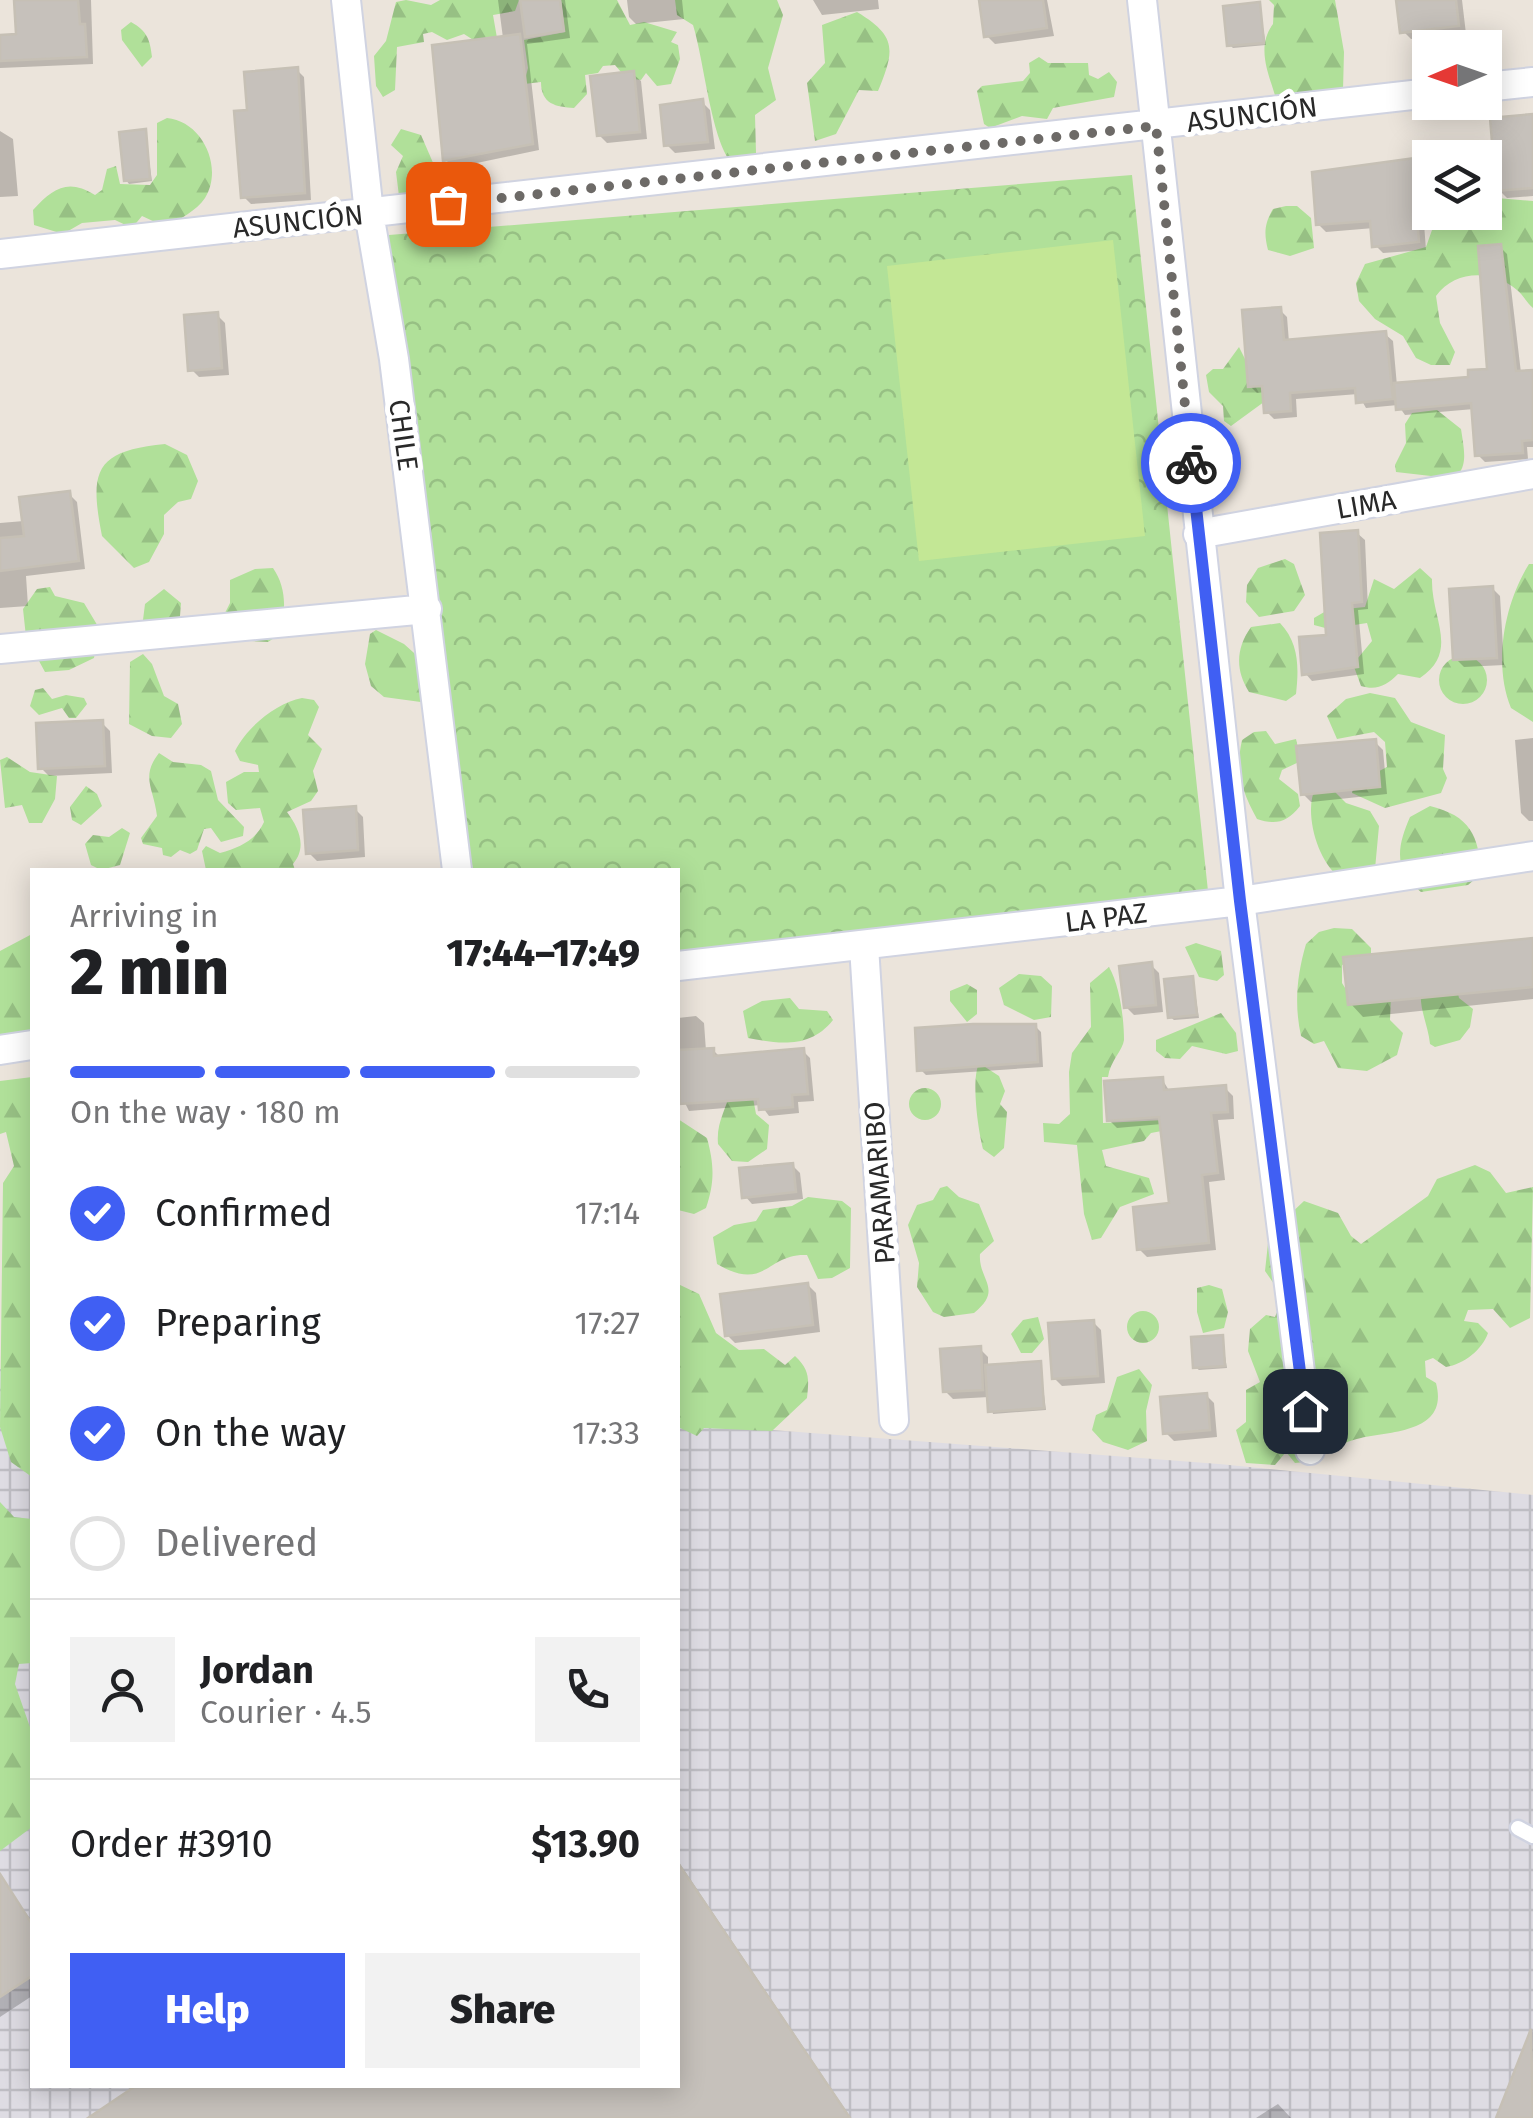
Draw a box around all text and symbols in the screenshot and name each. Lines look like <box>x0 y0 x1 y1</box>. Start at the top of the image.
north arrow <box>1412 30 1502 120</box>
map controls <box>1412 30 1502 230</box>
street label: ASUNCIÓN <box>1185 90 1319 139</box>
button: layers <box>1412 140 1502 230</box>
pin <box>406 162 491 247</box>
icon: bag <box>421 177 476 232</box>
street label: ASUNCIÓN <box>231 198 365 245</box>
street label: CHILE <box>382 397 425 473</box>
courier <box>1141 413 1241 513</box>
icon: bike <box>1164 436 1219 491</box>
street label: LIMA <box>1334 483 1399 526</box>
street label: LA PAZ <box>1063 896 1149 939</box>
text: Arriving in <box>70 897 218 935</box>
text: 17:44–17:49 <box>447 930 640 976</box>
text: 2 min <box>70 933 229 1011</box>
text: On the way · 180 m <box>70 1093 341 1131</box>
street label: PARAMARIBO <box>857 1100 902 1265</box>
icon: check <box>70 1186 125 1241</box>
text: Confirmed <box>155 1190 333 1236</box>
text: 17:14 <box>575 1194 640 1232</box>
icon: check <box>70 1296 125 1351</box>
text: Preparing <box>155 1300 321 1346</box>
text: 17:27 <box>575 1304 640 1342</box>
pin <box>1263 1369 1348 1454</box>
icon: home <box>1278 1384 1333 1439</box>
icon: check <box>70 1406 125 1461</box>
text: On the way <box>155 1410 346 1456</box>
text: 17:33 <box>572 1414 640 1452</box>
text: Delivered <box>155 1520 318 1566</box>
button: person <box>70 1637 175 1742</box>
button: phone <box>535 1637 640 1742</box>
text: Jordan <box>200 1647 314 1693</box>
text: Courier · 4.5 <box>200 1693 371 1731</box>
text: Order #3910 <box>70 1821 273 1867</box>
text: $13.90 <box>531 1821 640 1867</box>
button: Help <box>70 1953 345 2068</box>
button: Share <box>365 1953 640 2068</box>

